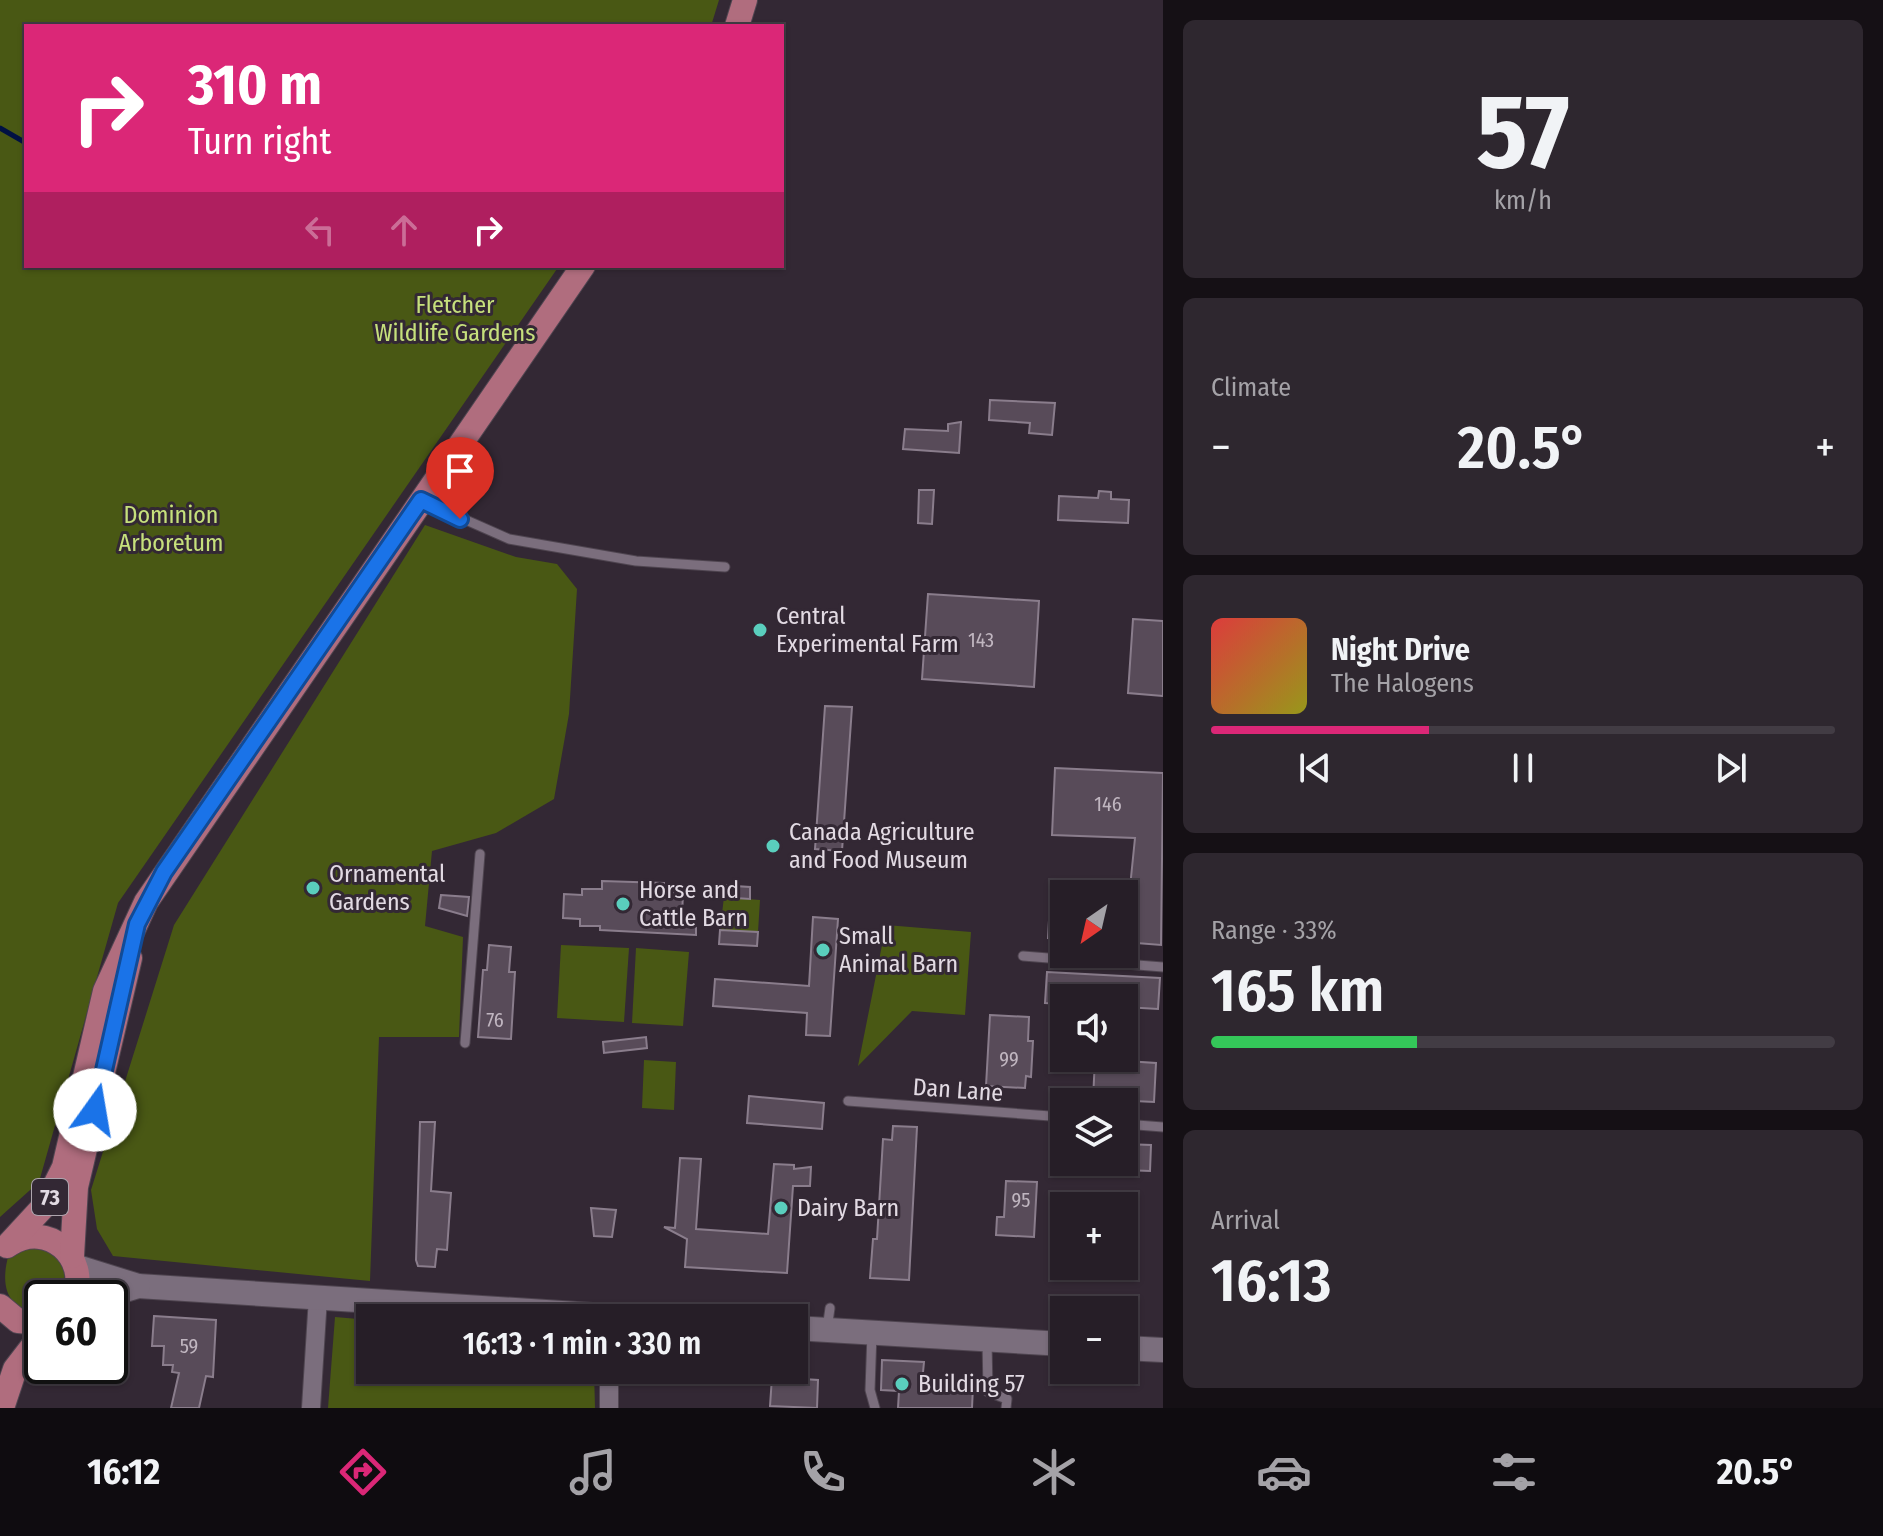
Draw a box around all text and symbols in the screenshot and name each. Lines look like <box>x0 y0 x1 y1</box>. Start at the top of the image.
text: 310 m <box>188 52 322 119</box>
icon: right <box>56 56 160 160</box>
text: 57 <box>1477 70 1569 195</box>
text: Turn right <box>188 120 331 164</box>
text: km/h <box>1494 185 1552 216</box>
icon: left <box>298 208 342 252</box>
icon: ahead <box>382 208 426 252</box>
icon: right <box>466 208 510 252</box>
park label: Fletcher Wildlife Gardens <box>375 291 535 347</box>
text: Climate <box>1211 372 1291 403</box>
text: 20.5° <box>1458 412 1588 484</box>
text: − <box>1211 421 1231 474</box>
text: + <box>1815 421 1835 474</box>
pin <box>426 437 494 519</box>
icon: arrive <box>438 449 482 493</box>
park label: Dominion Arboretum <box>119 501 223 557</box>
place label: Central Experimental Farm <box>776 602 959 658</box>
marker: Central Experimental Farm <box>751 621 769 639</box>
house number: 143 <box>968 628 994 652</box>
text: Night Drive <box>1331 632 1470 668</box>
text: The Halogens <box>1331 668 1474 699</box>
icon: previous <box>1293 746 1337 790</box>
icon: pause <box>1501 746 1545 790</box>
icon: next <box>1709 746 1753 790</box>
house number: 146 <box>1094 792 1122 816</box>
place label: Canada Agriculture and Food Museum <box>789 818 975 874</box>
marker: Canada Agriculture and Food Museum <box>764 837 782 855</box>
place label: Ornamental Gardens <box>329 860 445 916</box>
place label: Horse and Cattle Barn <box>639 876 748 932</box>
marker: Ornamental Gardens <box>304 879 322 897</box>
north arrow <box>1050 880 1138 968</box>
map controls <box>1050 880 1138 1384</box>
marker: Horse and Cattle Barn <box>614 895 632 913</box>
text: Range · 33% <box>1211 915 1337 946</box>
place label: Small Animal Barn <box>839 922 958 978</box>
marker: Small Animal Barn <box>814 941 832 959</box>
text: 165 km <box>1211 955 1384 1027</box>
button: sound <box>1050 984 1138 1072</box>
house number: 76 <box>486 1008 504 1032</box>
house number: 99 <box>999 1047 1019 1071</box>
position arrow <box>53 1068 137 1152</box>
street label: Dan Lane <box>912 1073 1004 1107</box>
button: layers <box>1050 1088 1138 1176</box>
road number: 73 <box>32 1179 68 1215</box>
house number: 95 <box>1012 1188 1030 1212</box>
button: + <box>1050 1192 1138 1280</box>
place label: Dairy Barn <box>797 1194 899 1222</box>
marker: Dairy Barn <box>772 1199 790 1217</box>
text: Arrival <box>1211 1205 1280 1236</box>
text: 16:13 <box>1211 1245 1331 1317</box>
speed limit sign: 60 <box>24 1280 128 1384</box>
button: − <box>1050 1296 1138 1384</box>
text: 16:13 · 1 min · 330 m <box>463 1326 701 1362</box>
house number: 59 <box>180 1334 198 1358</box>
place label: Building 57 <box>918 1370 1025 1398</box>
marker: Building 57 <box>893 1375 911 1393</box>
icon: directions <box>335 1444 391 1500</box>
icon: music <box>565 1444 621 1500</box>
icon: phone <box>795 1444 851 1500</box>
icon: climate <box>1026 1444 1082 1500</box>
icon: car <box>1256 1444 1312 1500</box>
icon: filters <box>1486 1444 1542 1500</box>
text: 16:12 <box>87 1450 160 1494</box>
text: 20.5° <box>1717 1450 1796 1494</box>

